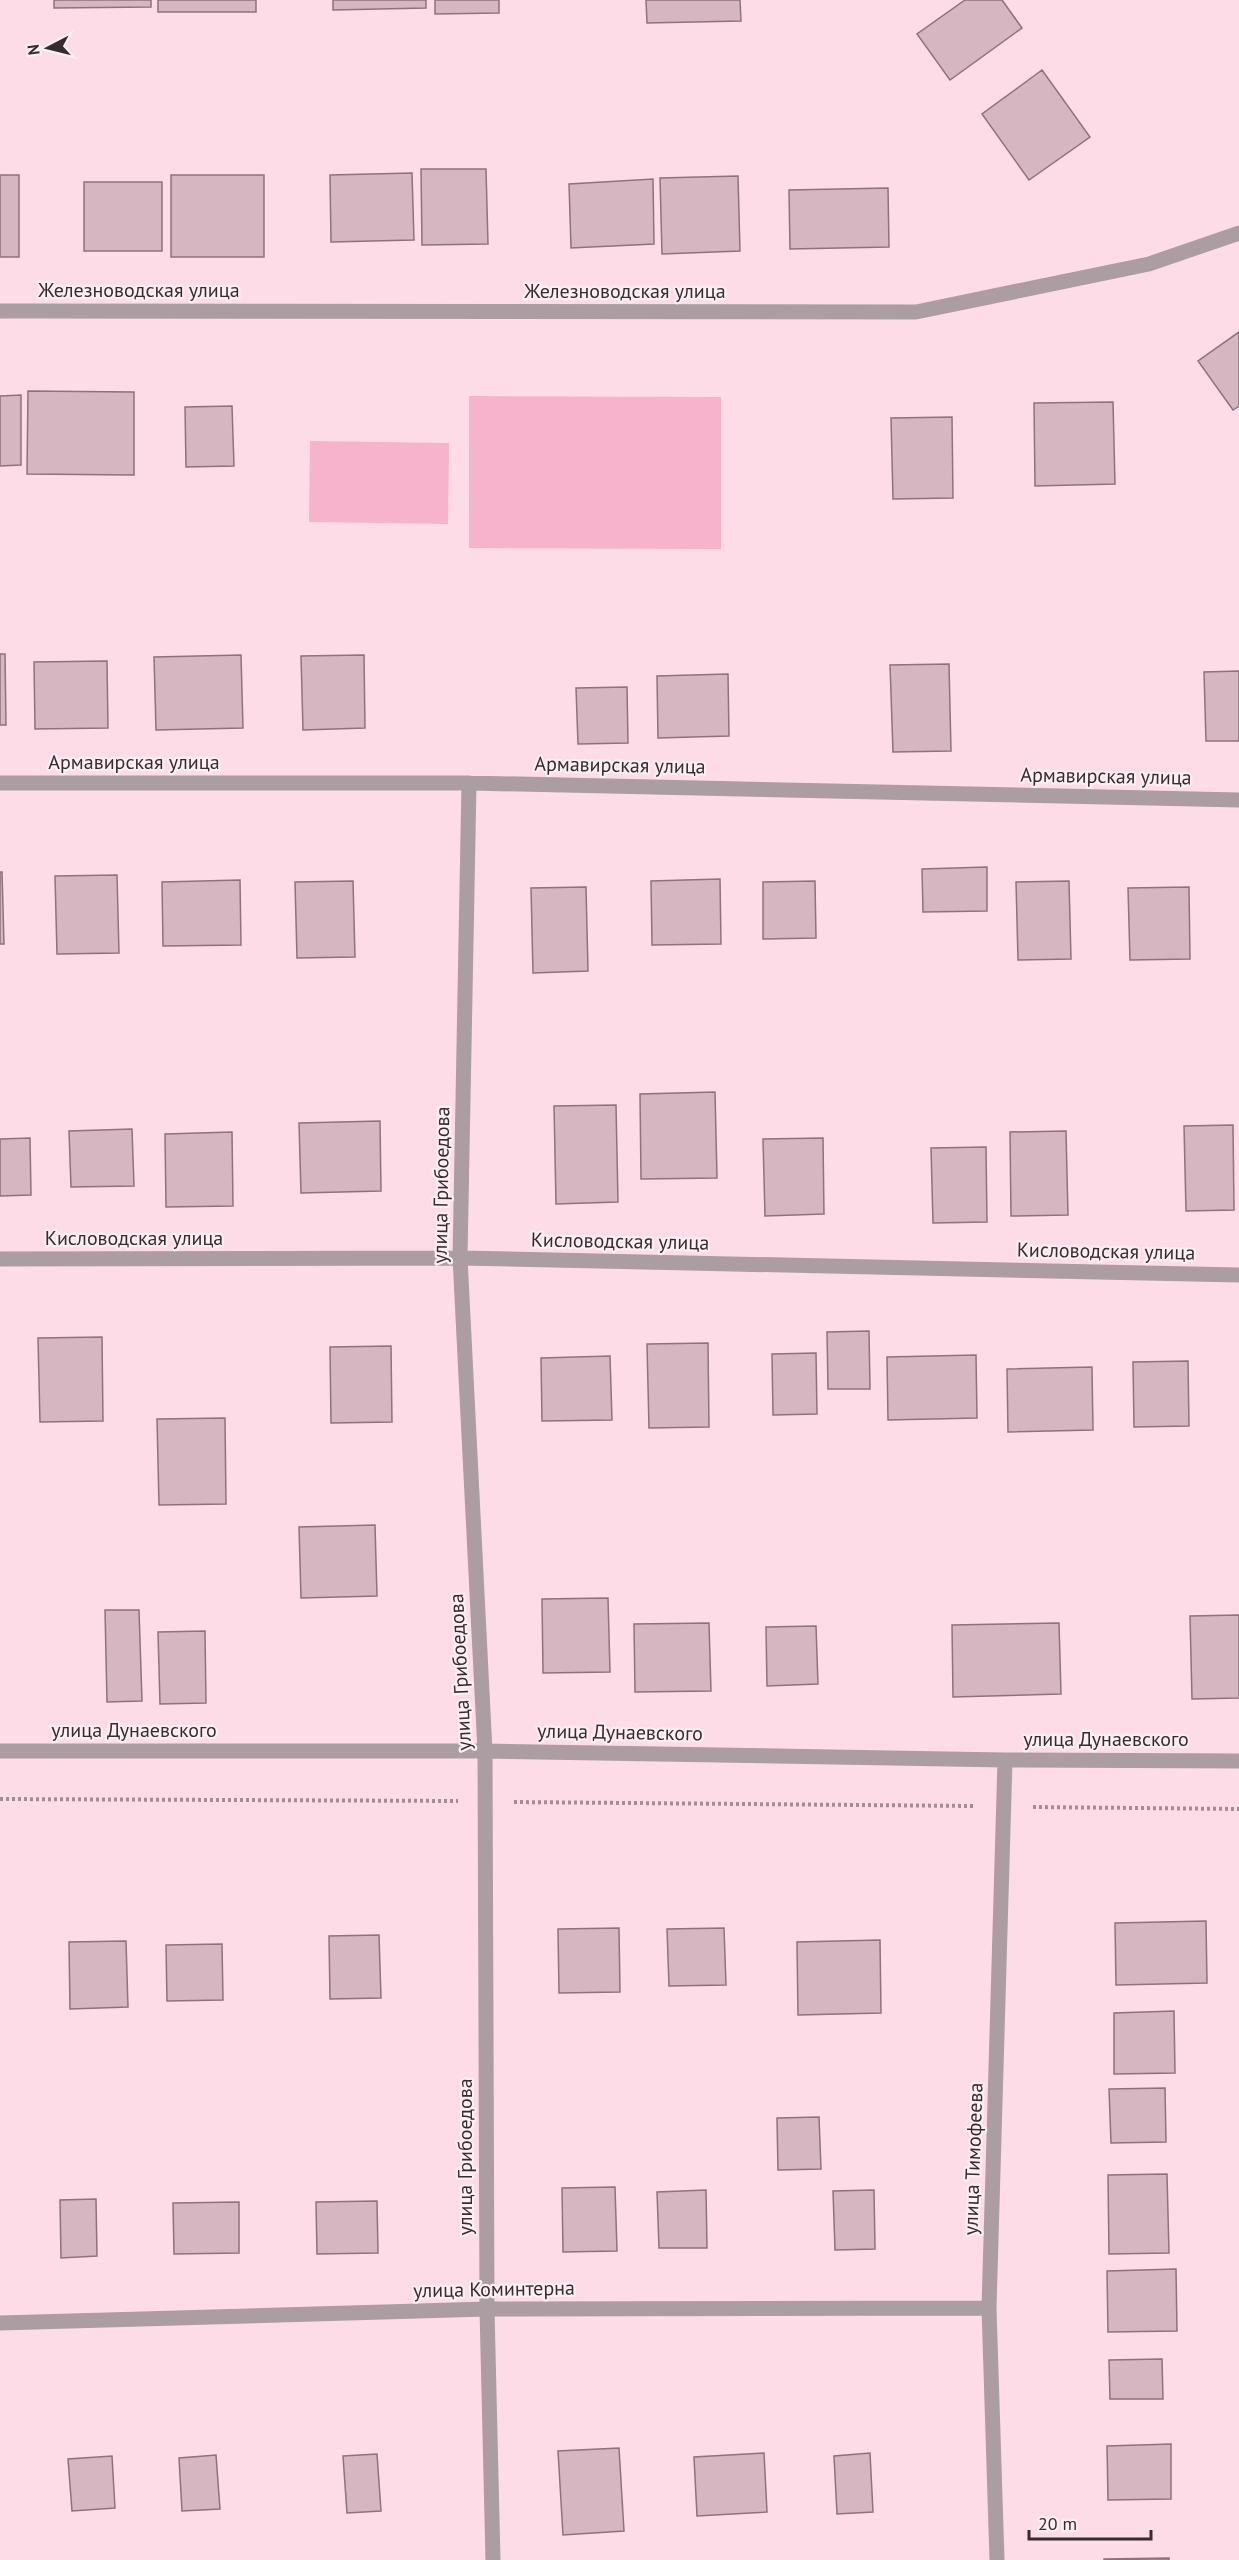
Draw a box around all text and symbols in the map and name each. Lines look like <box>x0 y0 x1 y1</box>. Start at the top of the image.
north arrow <box>18 18 78 78</box>
text: N <box>23 43 44 56</box>
street label: Железноводская улица <box>37 277 240 303</box>
street label: Железноводская улица <box>523 278 726 304</box>
street label: Армавирская улица <box>48 749 220 775</box>
street label: Армавирская улица <box>534 751 706 779</box>
street label: Армавирская улица <box>1020 762 1192 790</box>
street label: улица Грибоедова <box>427 1106 455 1264</box>
street label: Кисловодская улица <box>45 1225 223 1251</box>
street label: Кисловодская улица <box>531 1226 709 1256</box>
street label: Кисловодская улица <box>1017 1236 1195 1266</box>
street label: улица Грибоедова <box>443 1593 477 1751</box>
street label: улица Дунаевского <box>51 1717 217 1743</box>
street label: улица Дунаевского <box>537 1718 703 1746</box>
street label: улица Дунаевского <box>1023 1726 1189 1752</box>
street label: улица Грибоедова <box>452 2078 478 2236</box>
street label: улица Тимофеева <box>957 2082 989 2236</box>
street label: улица Коминтерна <box>413 2275 575 2303</box>
scale bar <box>1029 2503 1150 2541</box>
text: 20 m <box>1038 2512 1077 2535</box>

